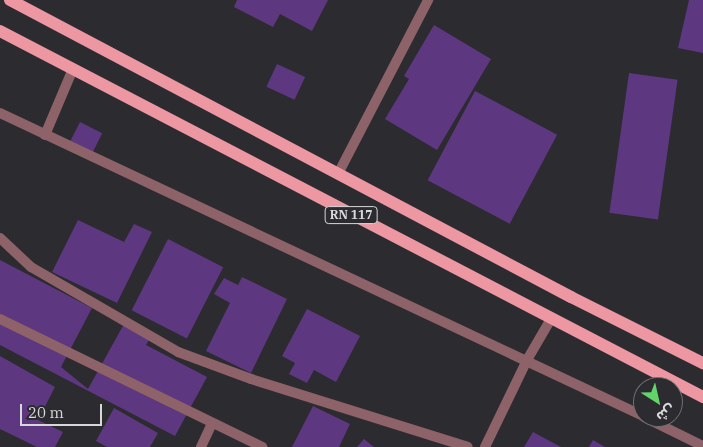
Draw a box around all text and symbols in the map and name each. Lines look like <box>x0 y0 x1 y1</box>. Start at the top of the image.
road number: RN 117 <box>324 206 378 224</box>
north arrow <box>633 377 683 427</box>
scale bar <box>22 394 105 426</box>
text: ش <box>653 401 679 426</box>
text: 20 m <box>28 403 64 422</box>

